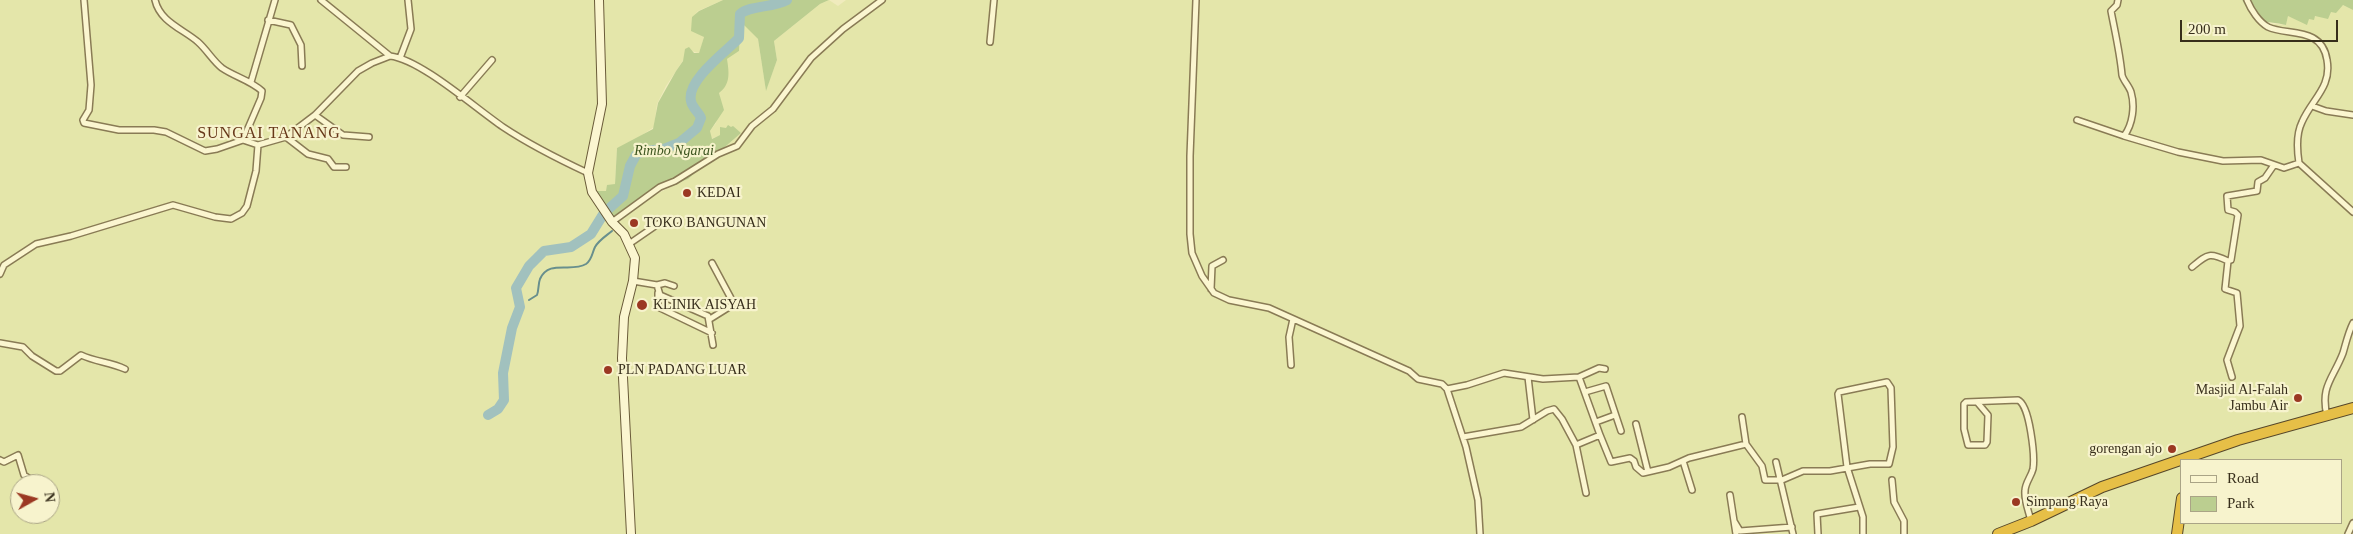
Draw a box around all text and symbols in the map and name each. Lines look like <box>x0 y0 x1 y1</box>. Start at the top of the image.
scale bar <box>2183 10 2340 42</box>
text: 200 m <box>2188 21 2226 37</box>
district label: SUNGAI TANANG <box>196 124 342 144</box>
park label: Rimbo Ngarai <box>634 143 714 159</box>
place label: KEDAI <box>697 185 741 201</box>
marker: KEDAI <box>681 187 693 199</box>
place label: TOKO BANGUNAN <box>644 215 766 231</box>
marker: TOKO BANGUNAN <box>628 217 640 229</box>
place label: KLINIK AISYAH <box>653 297 756 313</box>
marker: KLINIK AISYAH <box>635 298 649 312</box>
place label: PLN PADANG LUAR <box>618 362 747 378</box>
marker: PLN PADANG LUAR <box>602 364 614 376</box>
place label: Masjid Al-Falah Jambu Air <box>2196 382 2288 414</box>
marker: Masjid Al-Falah Jambu Air <box>2292 392 2304 404</box>
place label: gorengan ajo <box>2089 441 2162 457</box>
marker: gorengan ajo <box>2166 443 2178 455</box>
legend <box>2180 459 2343 524</box>
text: Road <box>2227 470 2259 486</box>
north arrow <box>10 474 60 524</box>
text: N <box>41 491 57 503</box>
place label: Simpang Raya <box>2026 494 2108 510</box>
text: Park <box>2227 495 2255 511</box>
marker: Simpang Raya <box>2010 496 2022 508</box>

